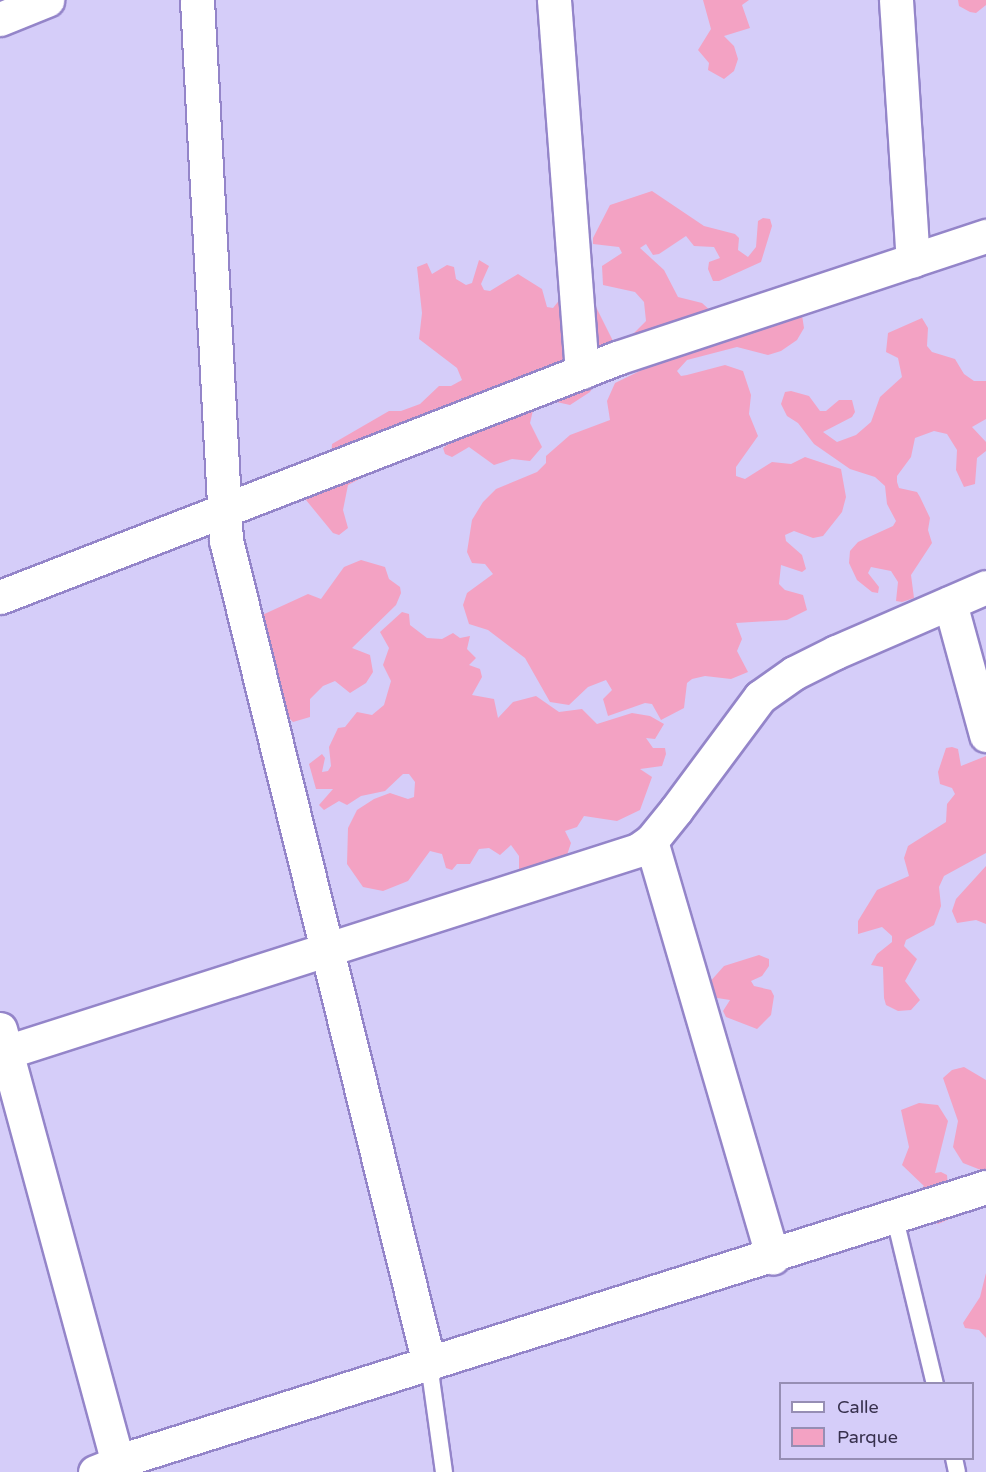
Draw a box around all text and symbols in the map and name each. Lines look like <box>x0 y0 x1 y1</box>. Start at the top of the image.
legend <box>779 1382 974 1460</box>
text: Calle <box>837 1396 879 1418</box>
text: Parque <box>837 1426 898 1448</box>

